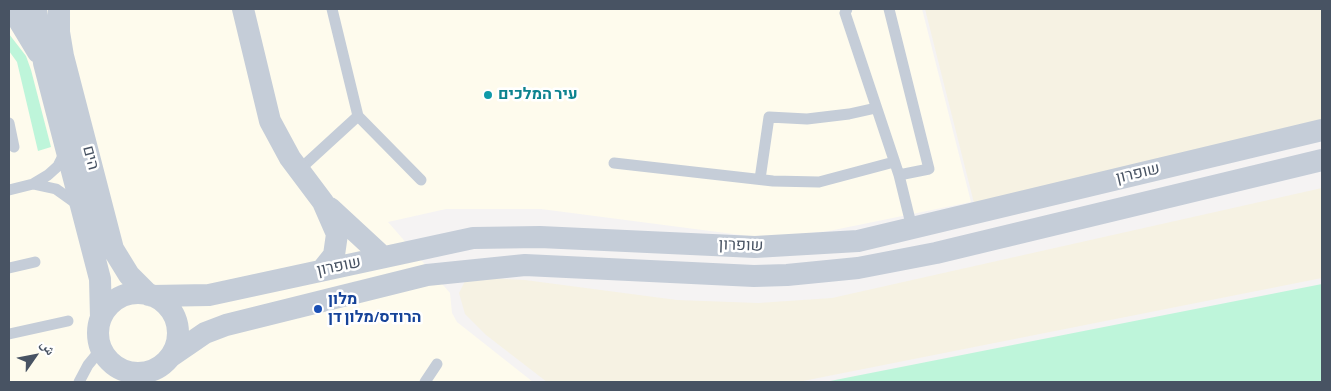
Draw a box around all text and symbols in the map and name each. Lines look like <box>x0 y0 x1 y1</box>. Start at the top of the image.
place label: עיר המלכים <box>498 85 578 105</box>
marker: עיר המלכים <box>482 89 494 101</box>
street label: הים <box>78 144 102 172</box>
street label: שופרון <box>1114 160 1162 188</box>
street label: שופרון <box>718 236 764 256</box>
street label: שופרון <box>315 253 363 281</box>
place label: מלון הרודס/מלון דן <box>328 290 422 328</box>
marker: מלון הרודס/מלון דן <box>312 303 324 315</box>
north arrow <box>10 331 60 381</box>
text: ش <box>37 337 59 358</box>

